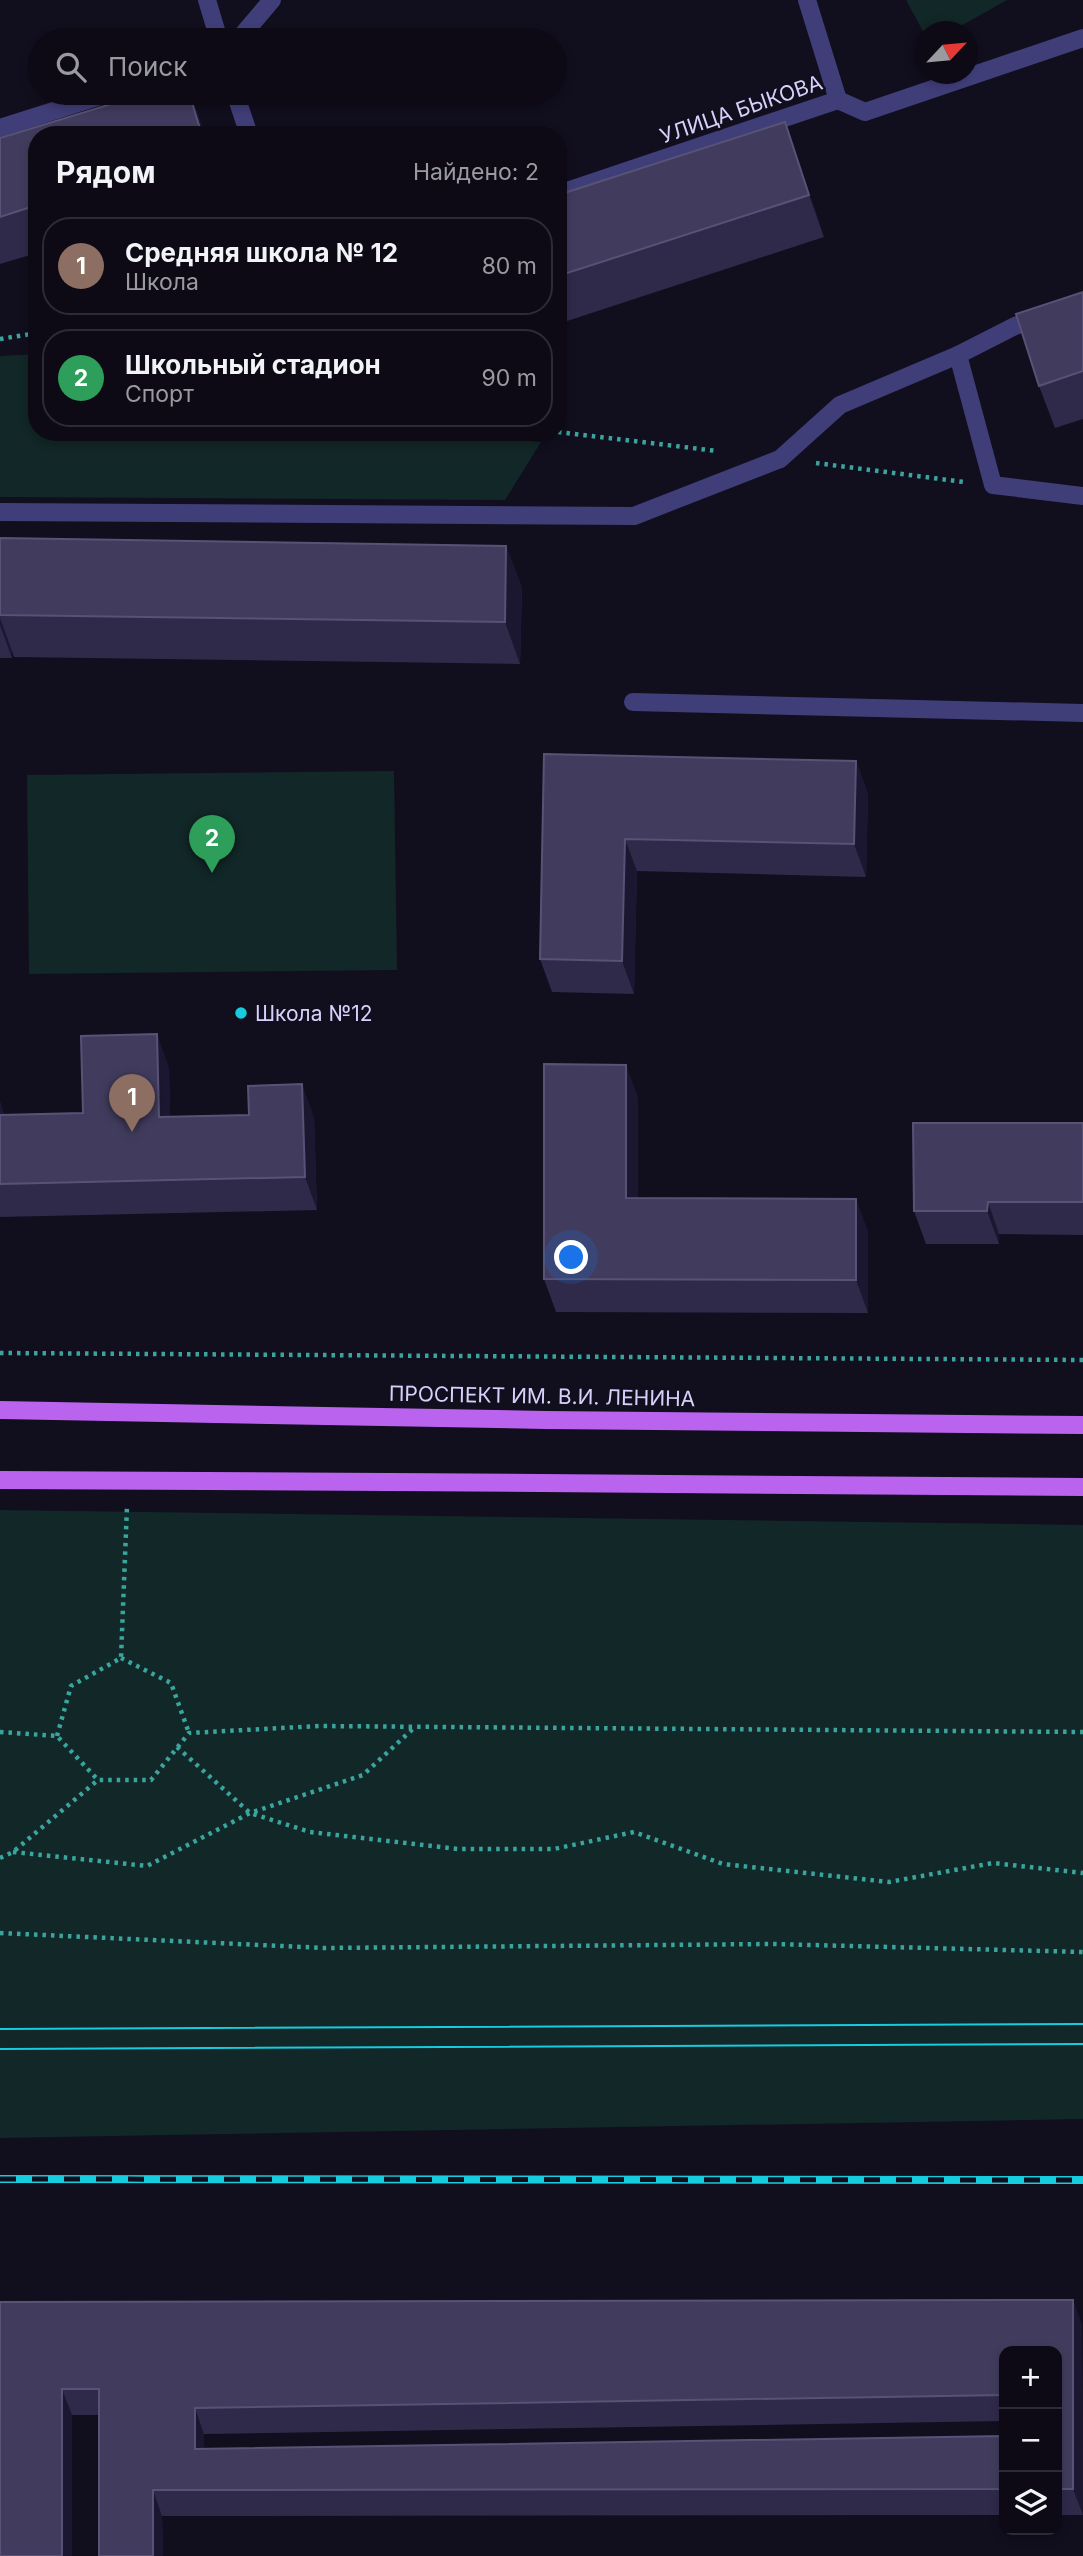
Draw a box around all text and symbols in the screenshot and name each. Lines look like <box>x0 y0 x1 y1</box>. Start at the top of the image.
north arrow <box>915 21 978 84</box>
search box <box>28 28 567 105</box>
icon: search <box>52 48 90 86</box>
text: Поиск <box>108 51 187 82</box>
street label: УЛИЦА БЫКОВА <box>657 69 825 149</box>
text: Рядом <box>56 154 156 190</box>
text: Найдено: 2 <box>413 158 539 186</box>
text: Средняя школа № 12 <box>125 237 398 268</box>
text: 1 <box>76 252 86 280</box>
text: 80 m <box>482 252 537 280</box>
text: Школа <box>125 268 199 296</box>
text: Школьный стадион <box>125 349 381 380</box>
text: 2 <box>74 364 88 392</box>
text: 90 m <box>482 364 537 392</box>
text: Спорт <box>125 380 194 408</box>
pin: 2 <box>189 815 235 873</box>
place label: Школа №12 <box>255 1001 373 1026</box>
marker: Школа №12 <box>233 1005 249 1021</box>
pin: 1 <box>109 1074 155 1132</box>
your location <box>554 1240 588 1274</box>
street label: ПРОСПЕКТ ИМ. В.И. ЛЕНИНА <box>389 1381 695 1411</box>
map controls <box>999 2346 1062 2535</box>
button: + <box>999 2346 1062 2409</box>
button: − <box>999 2409 1062 2472</box>
button: layers <box>999 2472 1062 2535</box>

